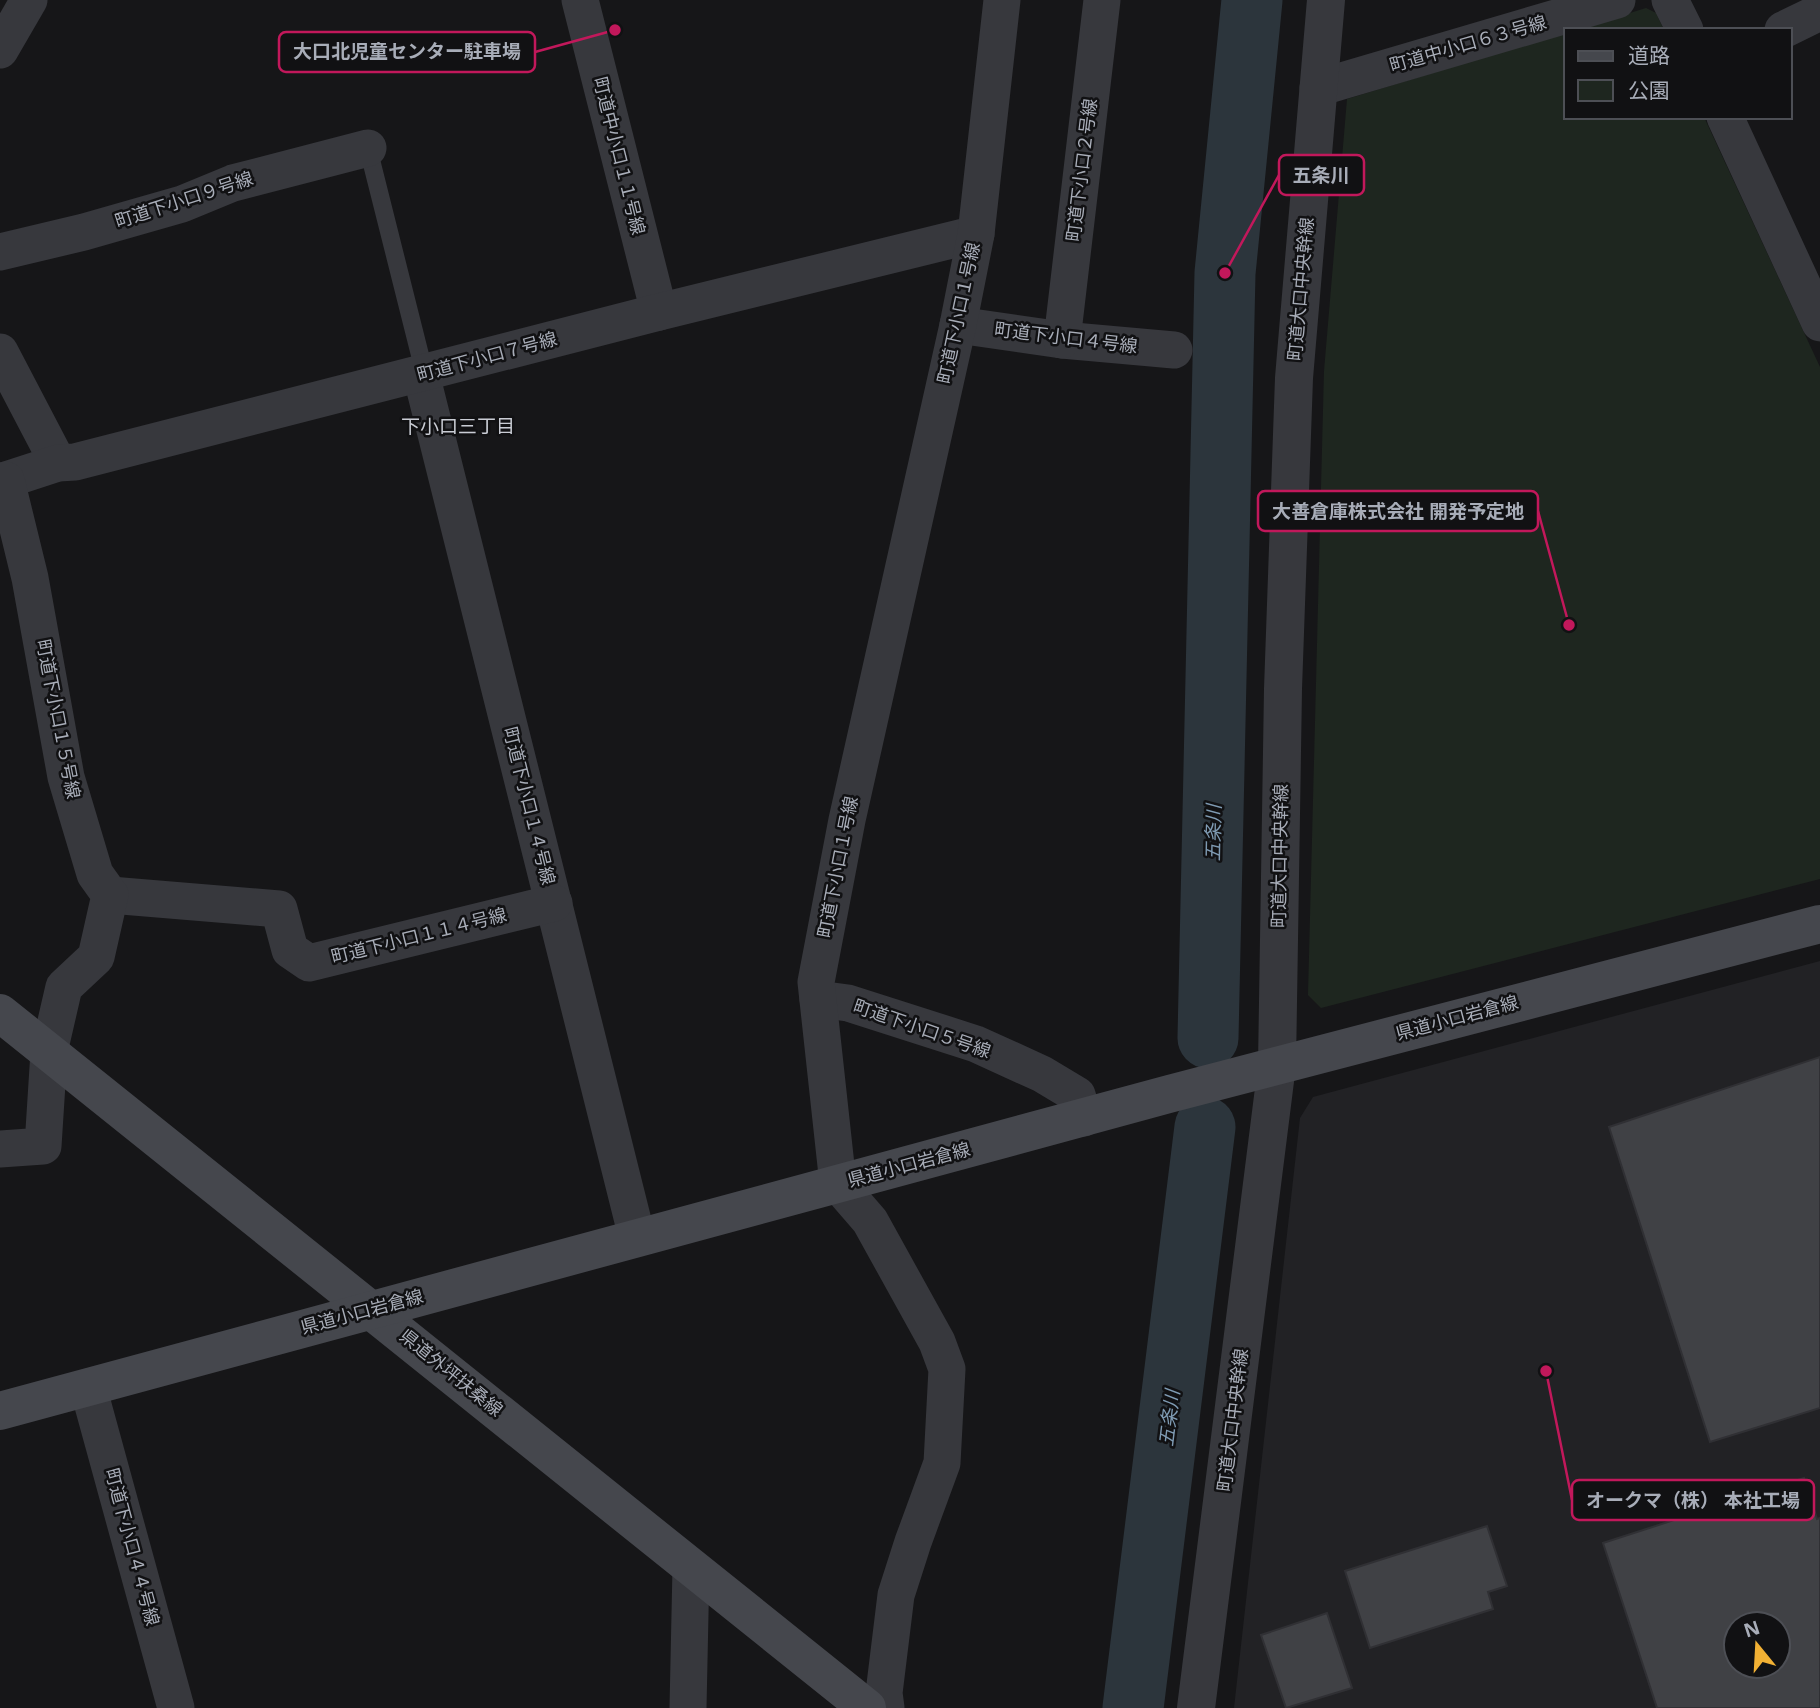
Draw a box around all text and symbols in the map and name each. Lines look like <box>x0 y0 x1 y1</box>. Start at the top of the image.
street label: 町道中小口６３号線 <box>1387 9 1549 77</box>
legend <box>1564 28 1792 119</box>
callout: 大口北児童センター駐車場 <box>279 32 535 72</box>
text: 大口北児童センター駐車場 <box>293 38 521 64</box>
text: 道路 <box>1628 41 1670 69</box>
street label: 町道中小口１１号線 <box>589 74 651 237</box>
text: 公園 <box>1628 76 1670 104</box>
street label: 町道下小口２号線 <box>1060 97 1102 243</box>
callout: 五条川 <box>1279 155 1364 195</box>
text: 五条川 <box>1292 162 1350 188</box>
street label: 町道下小口９号線 <box>112 165 256 233</box>
street label: 町道大口中央幹線 <box>1282 216 1318 362</box>
street label: 町道下小口１号線 <box>931 240 985 386</box>
street label: 町道下小口４号線 <box>993 316 1139 358</box>
street label: 町道下小口７号線 <box>414 326 559 386</box>
district label: 下小口三丁目 <box>401 413 515 439</box>
callout: 大善倉庫株式会社 開発予定地 <box>1258 491 1538 531</box>
text: 大善倉庫株式会社 開発予定地 <box>1272 498 1524 524</box>
street label: 町道下小口１５号線 <box>32 637 86 801</box>
street label: 町道下小口１４号線 <box>499 724 561 887</box>
street label: 町道大口中央幹線 <box>1266 784 1292 928</box>
street label: 町道下小口１号線 <box>812 794 863 940</box>
water label: 五条川 <box>1200 802 1227 862</box>
street label: 町道下小口１１４号線 <box>329 902 509 968</box>
street label: 県道小口岩倉線 <box>1393 989 1521 1045</box>
street label: 町道下小口５号線 <box>850 993 994 1063</box>
street label: 県道小口岩倉線 <box>845 1136 973 1192</box>
street label: 県道小口岩倉線 <box>298 1283 426 1339</box>
street label: 県道外坪扶桑線 <box>395 1323 508 1421</box>
street label: 町道大口中央幹線 <box>1211 1347 1253 1493</box>
water label: 五条川 <box>1153 1386 1186 1448</box>
street label: 町道下小口４４号線 <box>100 1465 166 1628</box>
callout: オークマ（株） 本社工場 <box>1572 1480 1814 1520</box>
text: オークマ（株） 本社工場 <box>1586 1487 1800 1513</box>
north arrow <box>1722 1610 1792 1680</box>
text: N <box>1740 1614 1763 1644</box>

